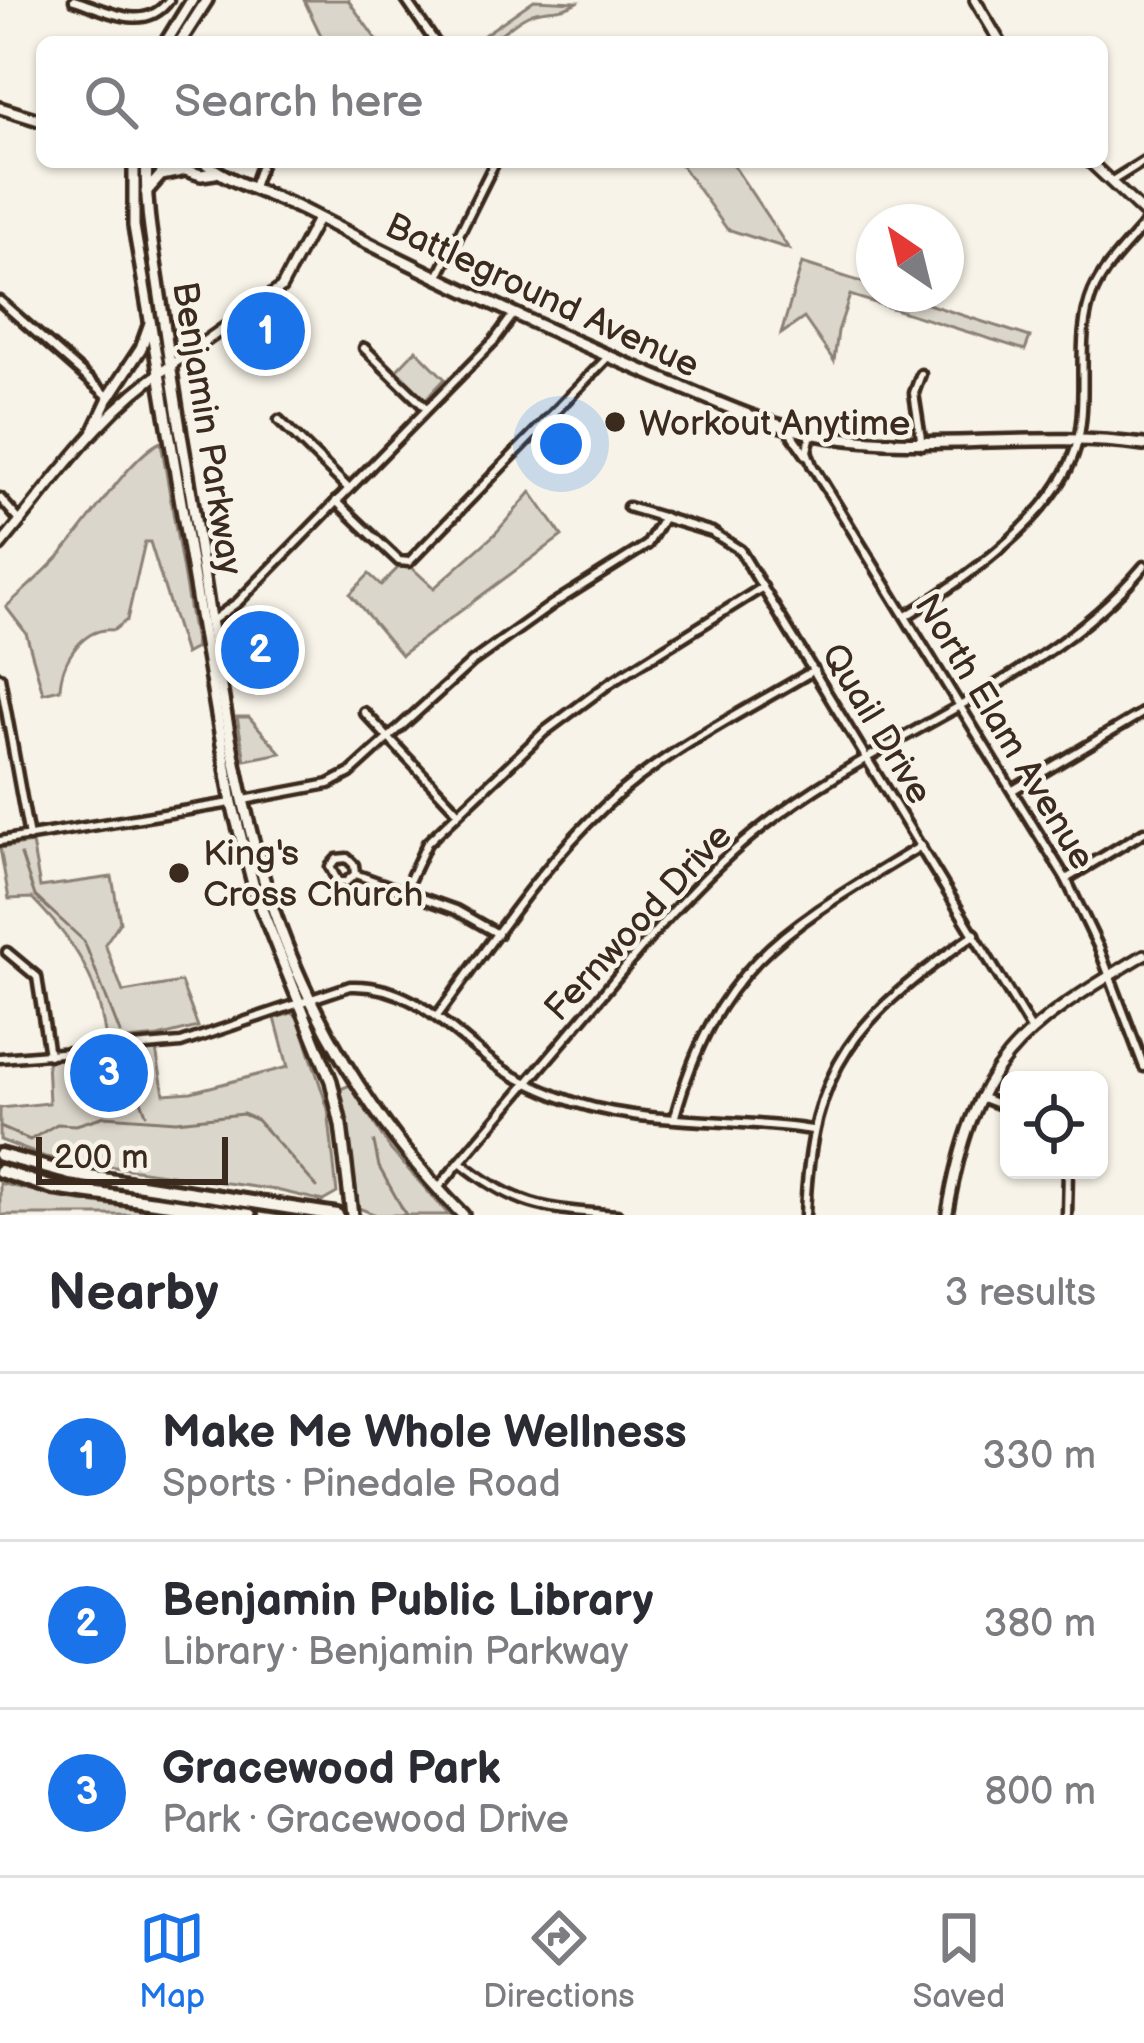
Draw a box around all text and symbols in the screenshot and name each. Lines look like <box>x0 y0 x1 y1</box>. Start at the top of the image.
search box <box>36 36 1108 168</box>
icon: search <box>78 69 144 135</box>
text: Search here <box>174 75 423 130</box>
north arrow <box>856 204 964 312</box>
street label: Battleground Avenue <box>378 205 706 388</box>
street label: Benjamin Parkway <box>162 279 251 579</box>
pin: 1 <box>227 286 305 376</box>
place label: Workout Anytime <box>639 403 910 446</box>
marker: Workout Anytime <box>602 409 628 435</box>
your location <box>531 414 591 474</box>
street label: North Elam Avenue <box>905 587 1103 878</box>
pin: 2 <box>221 605 299 695</box>
street label: Quail Drive <box>811 636 940 812</box>
street label: Fernwood Drive <box>536 815 741 1030</box>
place label: King's Cross Church <box>203 833 423 917</box>
marker: King's Cross Church <box>166 860 192 886</box>
pin: 3 <box>70 1028 148 1118</box>
map controls <box>1000 1071 1108 1179</box>
button: locate <box>1000 1071 1108 1179</box>
scale bar <box>36 1131 228 1184</box>
text: 200 m <box>54 1138 148 1178</box>
text: Nearby <box>48 1263 219 1324</box>
text: 3 results <box>944 1270 1096 1317</box>
text: Make Me Whole Wellness <box>162 1406 687 1461</box>
text: 1 <box>79 1433 95 1480</box>
text: 330 m <box>982 1433 1096 1480</box>
text: Sports · Pinedale Road <box>162 1461 561 1508</box>
text: Benjamin Public Library <box>162 1574 653 1629</box>
text: 2 <box>75 1601 99 1648</box>
text: 380 m <box>984 1601 1096 1648</box>
text: Library · Benjamin Parkway <box>162 1629 628 1676</box>
text: Gracewood Park <box>162 1742 501 1797</box>
text: 3 <box>76 1769 98 1816</box>
text: 800 m <box>985 1769 1096 1816</box>
text: Park · Gracewood Drive <box>162 1797 569 1844</box>
tab: Map <box>139 1905 205 2017</box>
tab: Directions <box>483 1905 635 2017</box>
tab: Saved <box>912 1905 1005 2017</box>

